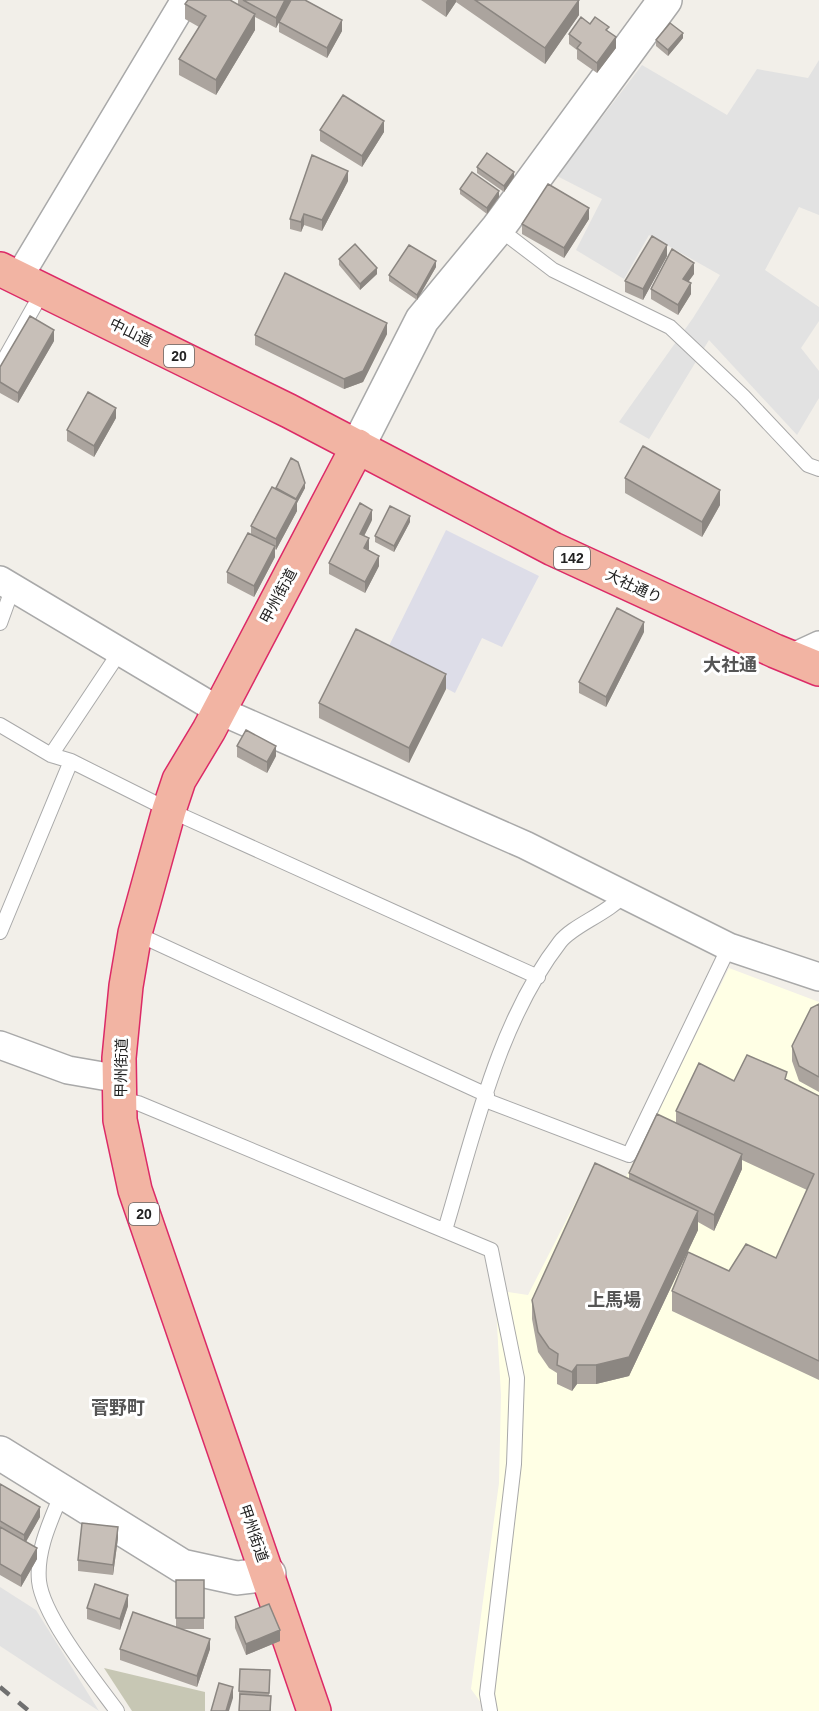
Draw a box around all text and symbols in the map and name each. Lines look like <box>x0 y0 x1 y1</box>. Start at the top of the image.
street label: 中山道 <box>107 314 155 350</box>
road number: 20 <box>164 345 194 367</box>
road number: 142 <box>554 547 590 569</box>
street label: 甲州街道 <box>256 566 300 626</box>
street label: 大社通り <box>603 566 665 606</box>
district label: 大社通 <box>703 655 757 675</box>
street label: 甲州街道 <box>112 1038 130 1098</box>
road number: 20 <box>129 1203 159 1225</box>
district label: 上馬場 <box>587 1290 641 1310</box>
district label: 菅野町 <box>91 1398 145 1418</box>
street label: 甲州街道 <box>236 1502 272 1564</box>

